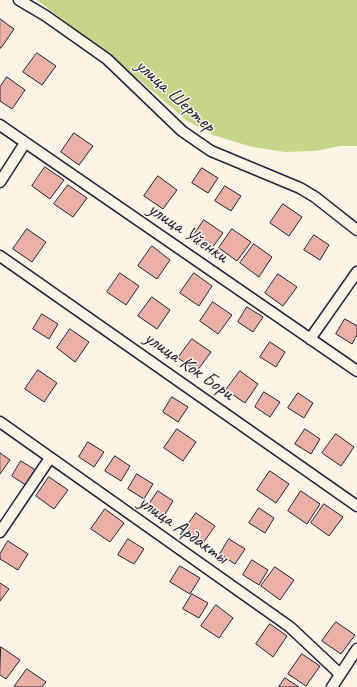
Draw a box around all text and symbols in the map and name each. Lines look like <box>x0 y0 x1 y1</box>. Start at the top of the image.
street label: улица Шертер <box>130 54 220 138</box>
street label: улица Уйенки <box>143 197 233 269</box>
street label: улица Кок Бори <box>139 326 239 406</box>
street label: улица Ардакты <box>134 490 232 570</box>

